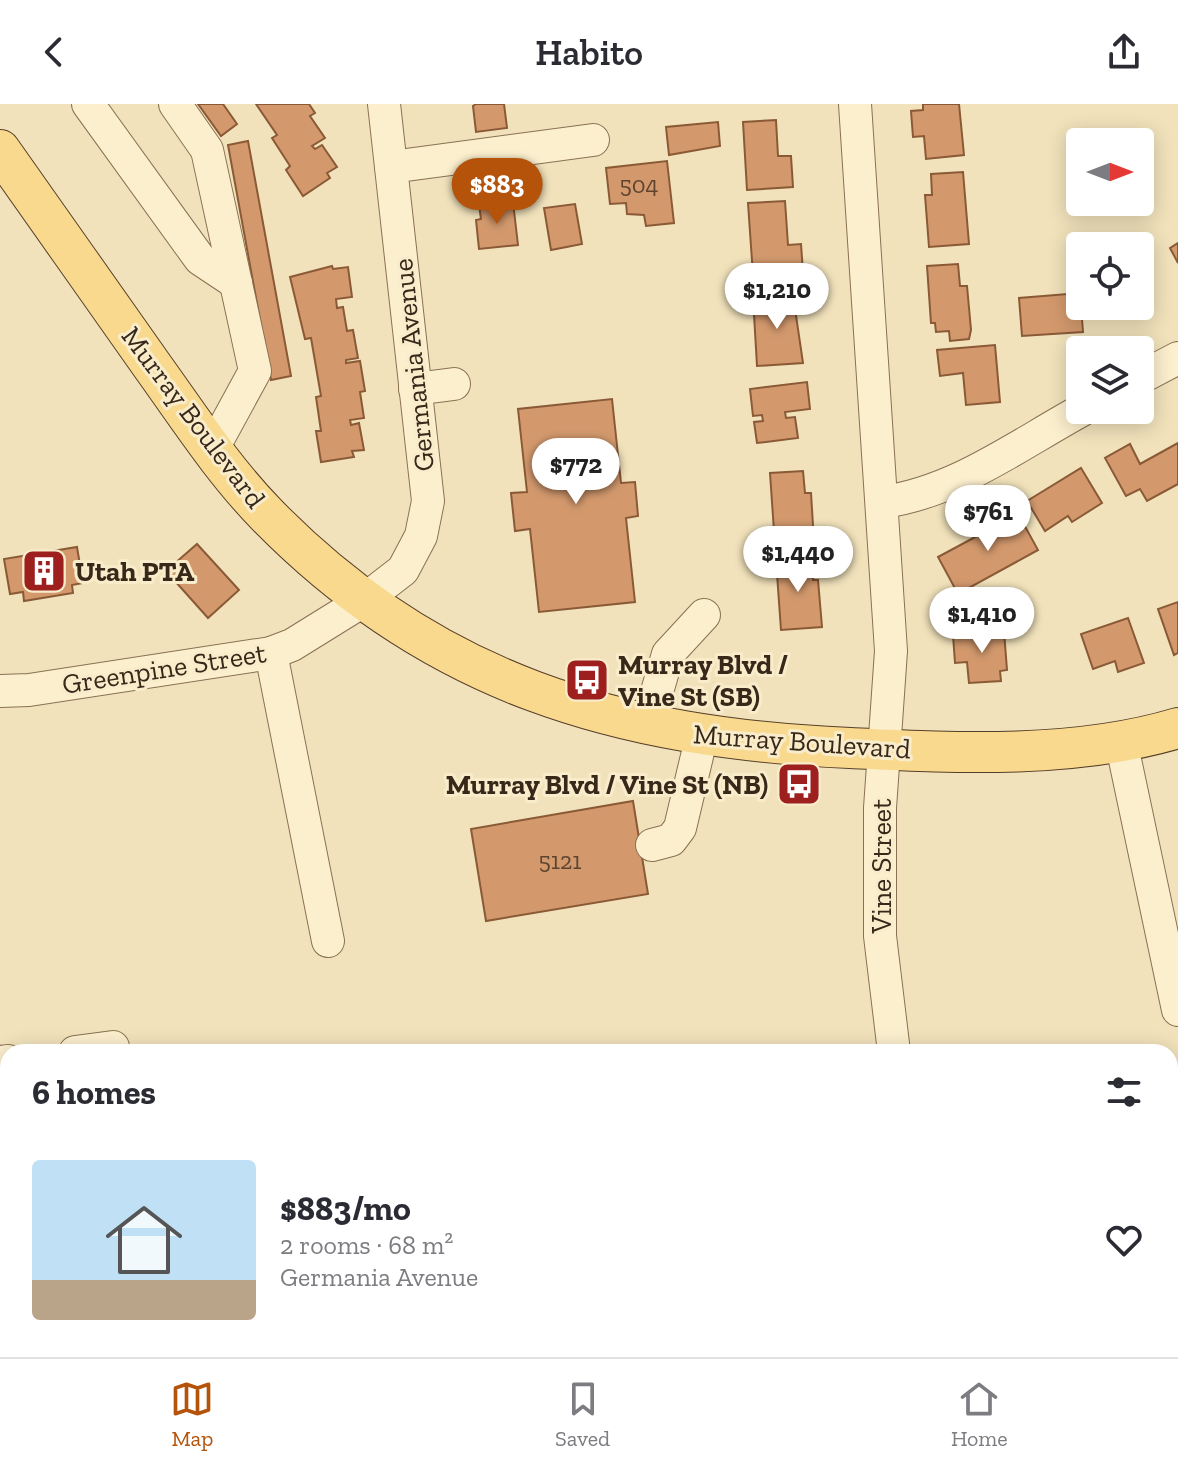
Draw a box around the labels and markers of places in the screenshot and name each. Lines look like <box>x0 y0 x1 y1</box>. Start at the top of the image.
pin: $883 <box>450 158 544 226</box>
pin: $1,210 <box>712 263 842 331</box>
pin: $772 <box>529 438 623 506</box>
pin: $761 <box>941 485 1035 553</box>
pin: $1,440 <box>733 526 863 594</box>
building icon: Utah PTA <box>20 547 68 595</box>
place label: Utah PTA <box>75 555 195 588</box>
pin: $1,410 <box>917 587 1047 655</box>
place label: Murray Blvd / Vine St (SB) <box>618 648 788 713</box>
bus stop icon: Murray Blvd / Vine St (SB) <box>563 656 611 704</box>
bus stop icon: Murray Blvd / Vine St (NB) <box>775 760 823 808</box>
place label: Murray Blvd / Vine St (NB) <box>446 768 768 801</box>

